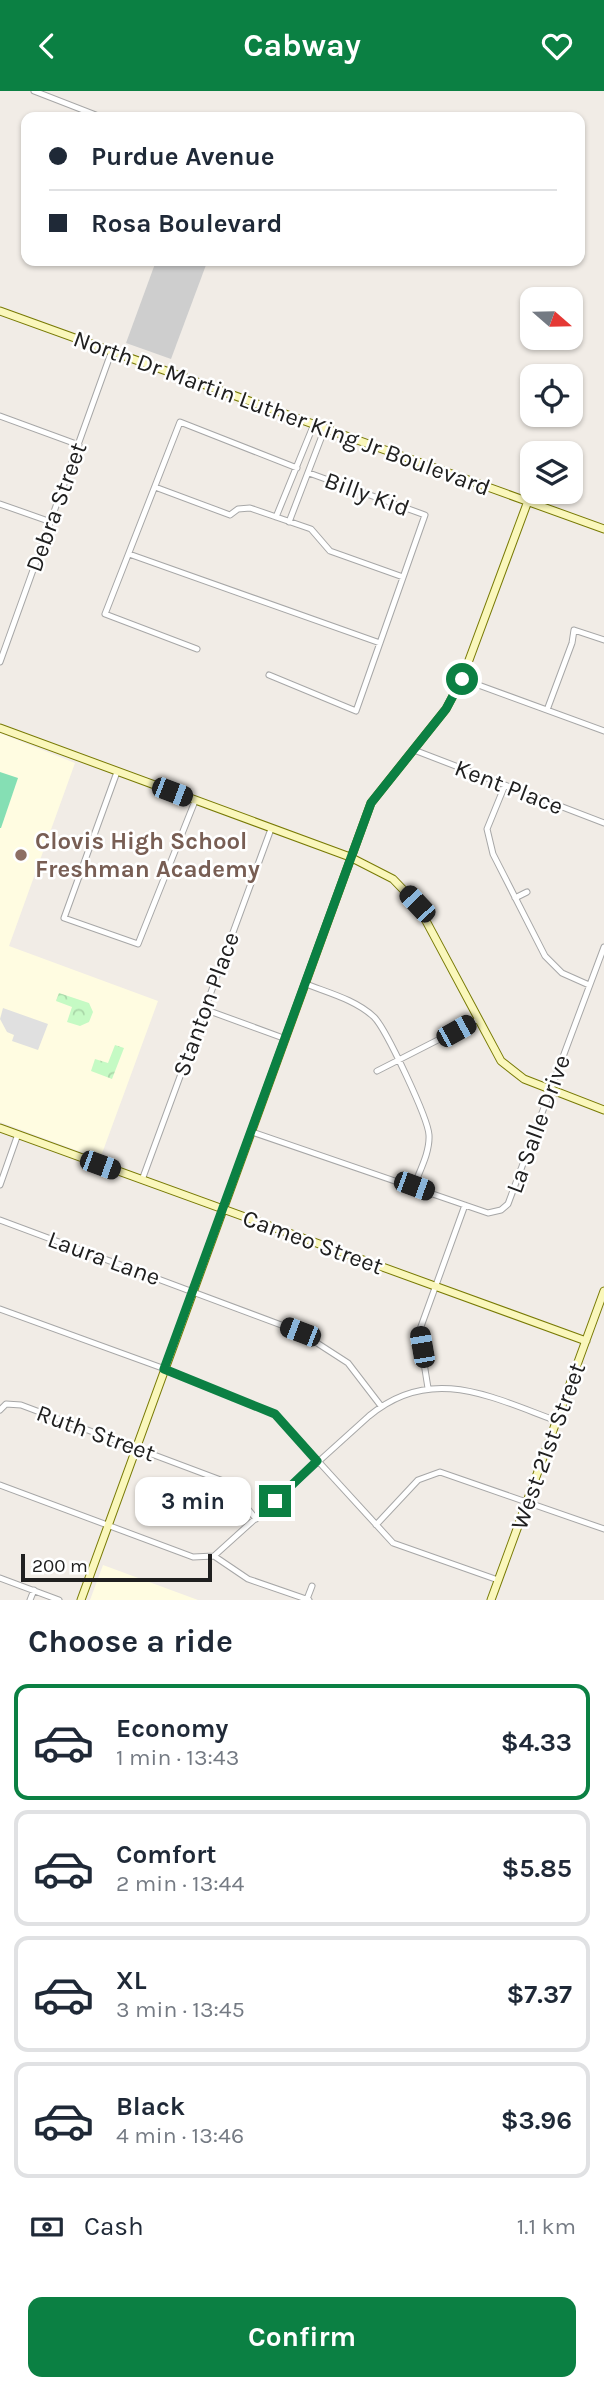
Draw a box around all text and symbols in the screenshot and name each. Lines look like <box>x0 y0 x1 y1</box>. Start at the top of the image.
icon: back <box>28 27 66 65</box>
text: Cabway <box>243 27 361 64</box>
icon: heart <box>538 27 576 65</box>
text: Purdue Avenue <box>91 141 275 172</box>
text: Rosa Boulevard <box>91 208 282 239</box>
north arrow <box>520 287 583 350</box>
map controls <box>520 287 583 504</box>
street label: North Dr Martin Luther King Jr Boulevard <box>70 324 494 502</box>
button: locate <box>520 364 583 427</box>
street label: Debra Street <box>20 438 92 576</box>
button: layers <box>520 441 583 504</box>
street label: Billy Kid <box>321 466 413 522</box>
route start <box>446 663 478 695</box>
street label: Kent Place <box>451 753 567 821</box>
car <box>149 775 196 809</box>
place label: Clovis High School Freshman Academy <box>35 827 260 883</box>
marker: Clovis High School Freshman Academy <box>13 847 29 863</box>
car <box>395 881 440 927</box>
street label: Stanton Place <box>167 928 245 1080</box>
car <box>433 1012 480 1050</box>
street label: La Salle Drive <box>500 1051 576 1197</box>
car <box>77 1148 124 1182</box>
car <box>391 1169 438 1203</box>
street label: Cameo Street <box>239 1204 387 1280</box>
street label: Laura Lane <box>44 1225 164 1291</box>
car <box>277 1315 324 1349</box>
car <box>409 1324 436 1370</box>
street label: West 21st Street <box>505 1359 591 1533</box>
street label: Ruth Street <box>33 1399 159 1467</box>
callout: 3 min <box>135 1477 250 1525</box>
route end <box>259 1485 291 1517</box>
text: 3 min <box>161 1488 225 1515</box>
scale bar <box>21 1551 212 1583</box>
text: 200 m <box>32 1555 88 1577</box>
text: Choose a ride <box>28 1623 233 1660</box>
icon: car <box>32 1711 95 1774</box>
text: Economy <box>116 1713 228 1744</box>
text: $4.33 <box>501 1727 572 1758</box>
text: 1 min · 13:43 <box>116 1744 239 1771</box>
icon: car <box>32 1837 95 1900</box>
text: Comfort <box>116 1839 217 1870</box>
text: $5.85 <box>501 1853 572 1884</box>
text: 2 min · 13:44 <box>116 1870 244 1897</box>
icon: car <box>32 1963 95 2026</box>
text: XL <box>116 1965 147 1996</box>
text: $7.37 <box>506 1979 572 2010</box>
text: 3 min · 13:45 <box>116 1996 245 2023</box>
icon: car <box>32 2089 95 2152</box>
text: Black <box>116 2091 185 2122</box>
text: $3.96 <box>501 2105 572 2136</box>
text: 4 min · 13:46 <box>116 2122 244 2149</box>
icon: cash <box>28 2208 66 2246</box>
text: Cash <box>84 2211 144 2242</box>
text: 1.1 km <box>517 2213 576 2240</box>
button: Confirm <box>28 2297 576 2377</box>

